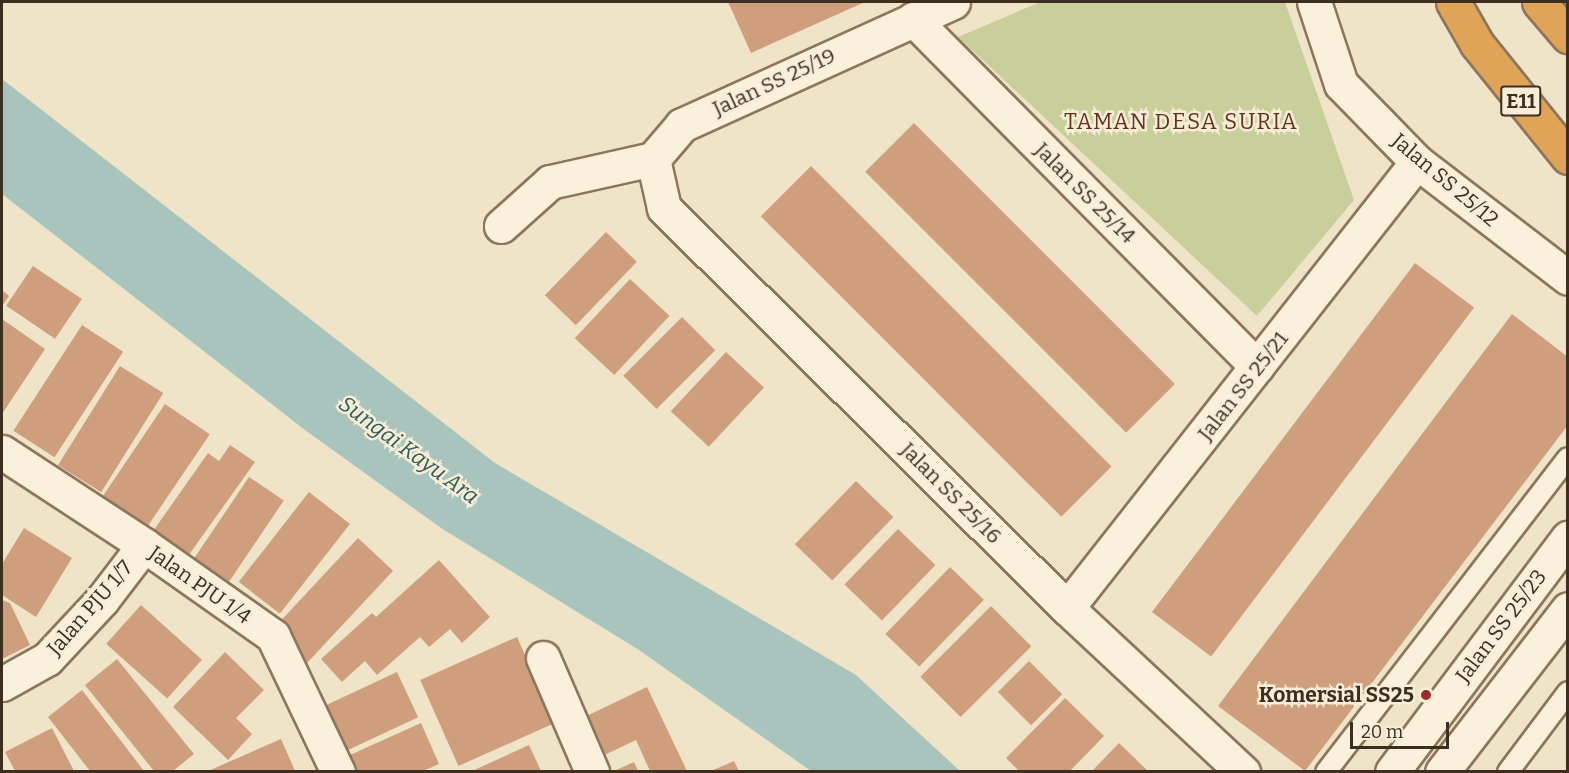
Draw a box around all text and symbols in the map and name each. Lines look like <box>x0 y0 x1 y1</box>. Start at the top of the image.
street label: Jalan SS 25/19 <box>709 43 839 121</box>
road number: E11 <box>1500 84 1542 118</box>
district label: TAMAN DESA SURIA <box>1064 109 1298 135</box>
street label: Jalan SS 25/12 <box>1387 128 1503 232</box>
street label: Jalan SS 25/14 <box>1029 137 1141 249</box>
street label: Jalan SS 25/21 <box>1193 326 1293 446</box>
water label: Sungai Kayu Ara <box>334 390 484 510</box>
street label: Jalan SS 25/16 <box>895 437 1007 549</box>
street label: Jalan PJU 1/4 <box>144 540 256 630</box>
street label: Jalan PJU 1/7 <box>42 555 138 661</box>
street label: Jalan SS 25/23 <box>1450 565 1552 687</box>
place label: Komersial SS25 <box>1259 682 1414 708</box>
marker: Komersial SS25 <box>1419 688 1433 702</box>
scale bar <box>1353 710 1452 748</box>
text: 20 m <box>1361 721 1403 743</box>

